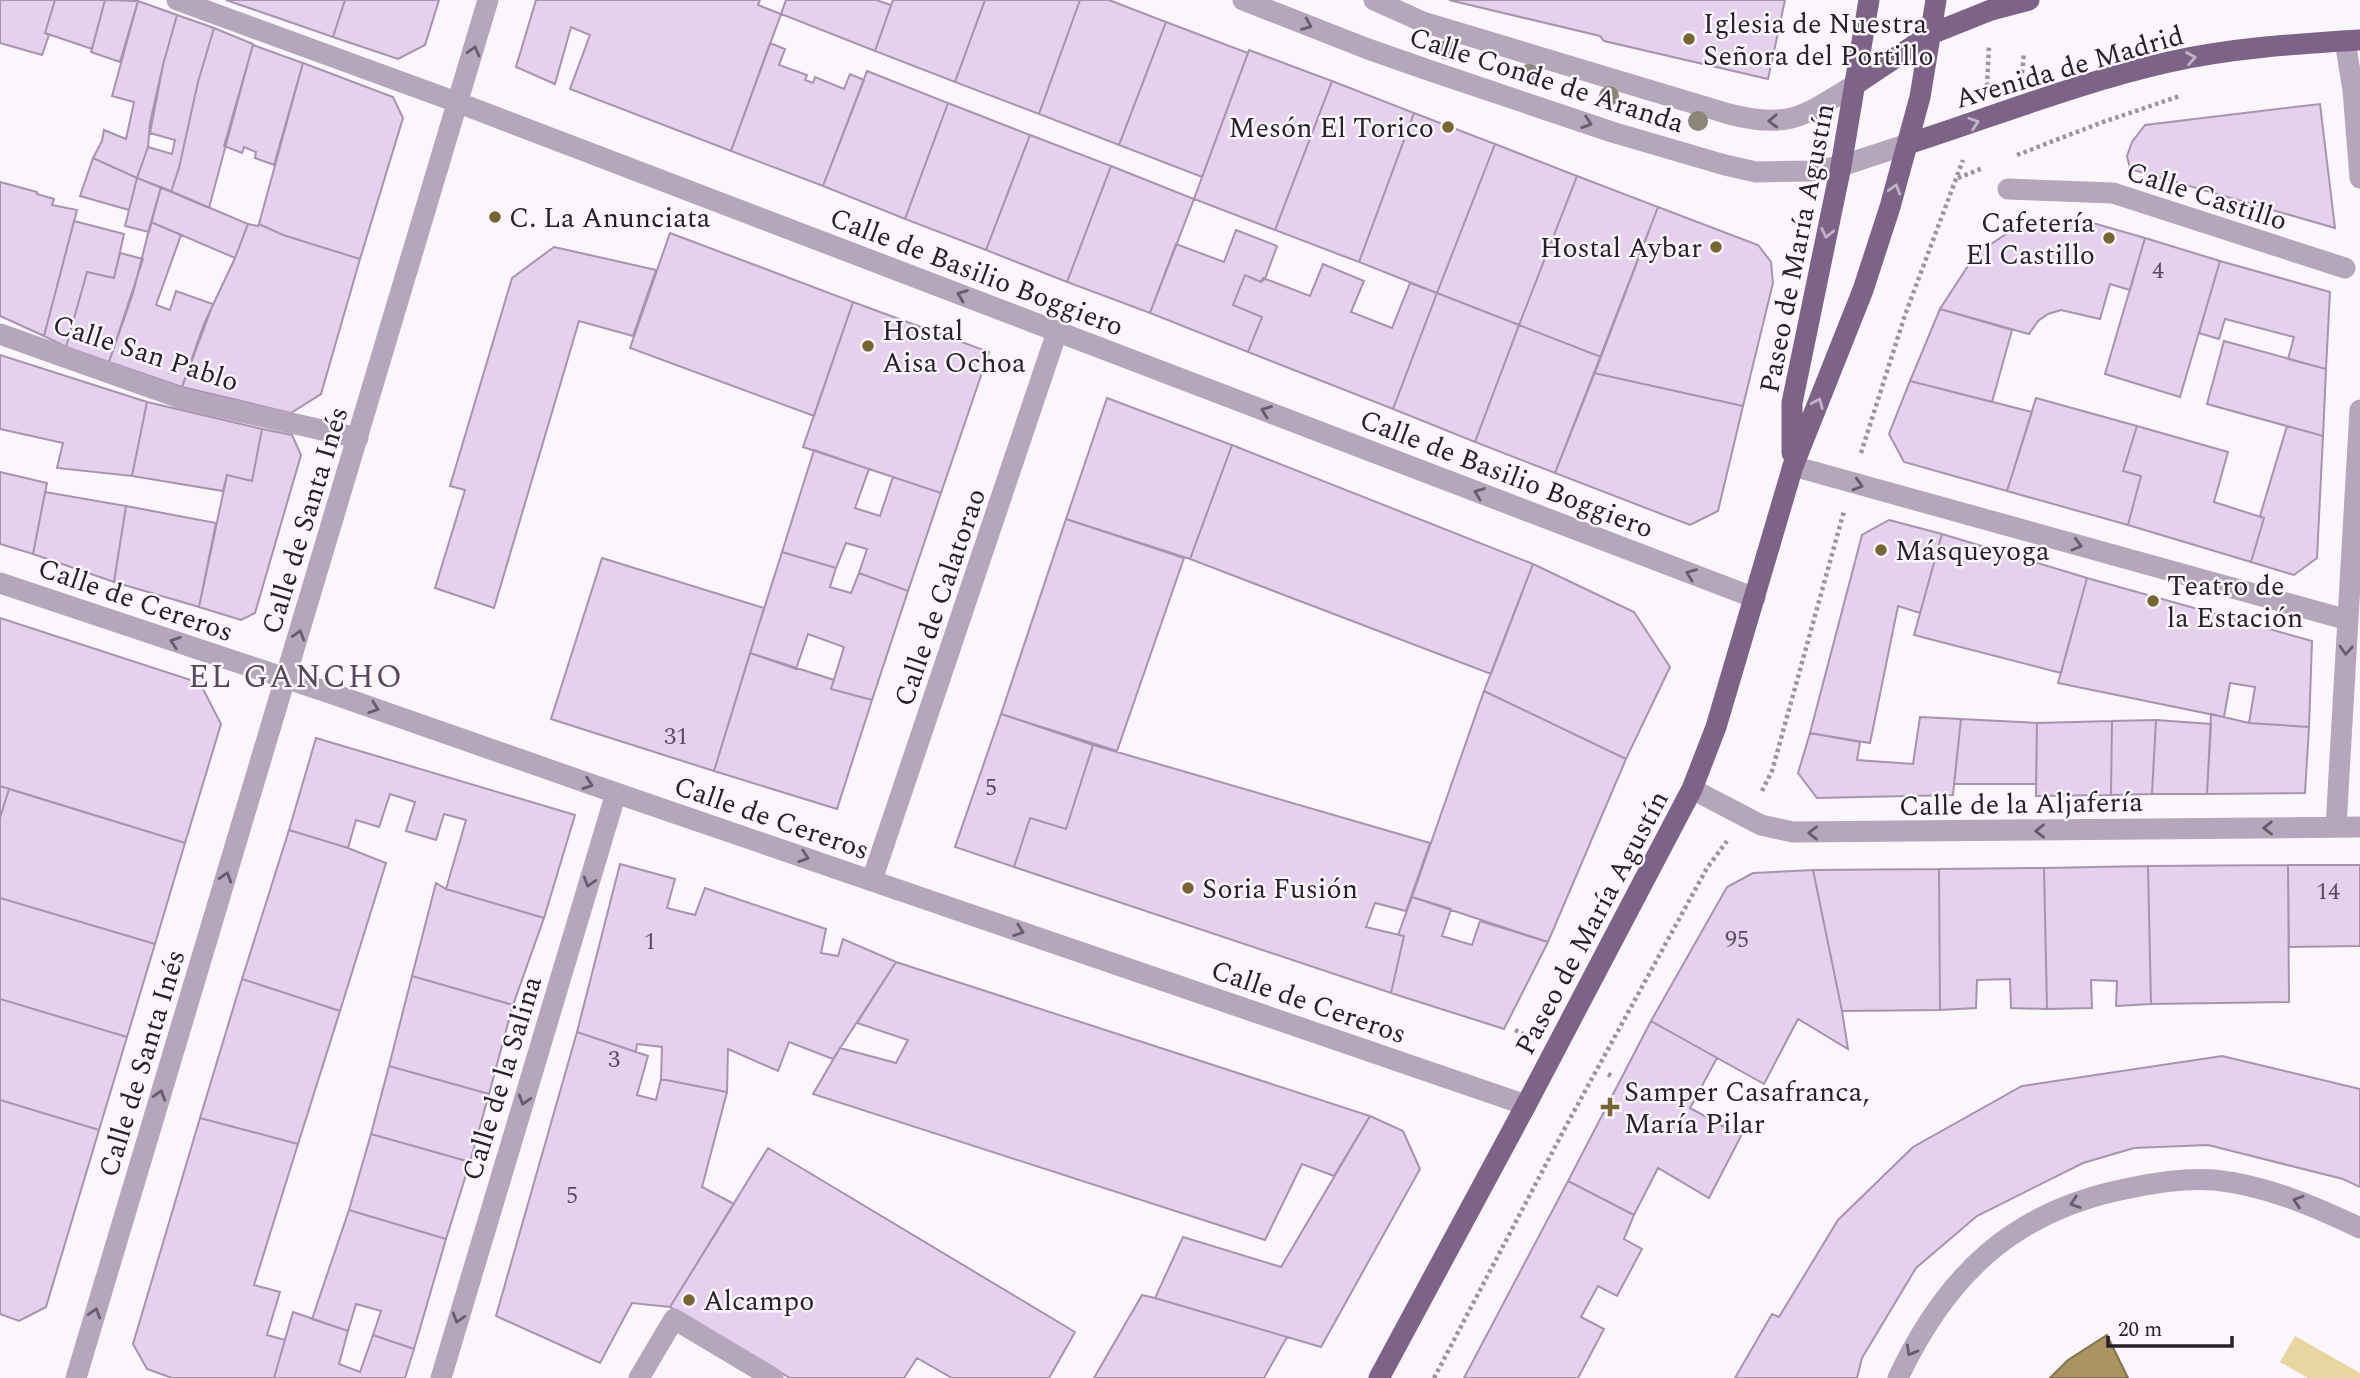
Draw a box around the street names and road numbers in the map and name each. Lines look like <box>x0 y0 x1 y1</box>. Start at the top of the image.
street label: Avenida de Madrid <box>1950 14 2189 121</box>
street label: Calle Conde de Aranda <box>1404 16 1690 145</box>
street label: Paseo de María Agustín <box>1748 100 1847 397</box>
street label: Calle Castillo <box>2120 150 2293 243</box>
street label: Calle de Basilio Boggiero <box>823 196 1130 348</box>
street label: Calle San Pablo <box>47 303 244 404</box>
street label: Calle de Basilio Boggiero <box>1353 398 1660 550</box>
street label: Calle de Santa Inés <box>250 401 360 640</box>
street label: Calle de Calatorao <box>883 483 998 712</box>
street label: Calle de Cereros <box>32 547 239 654</box>
street label: Calle de Cereros <box>668 765 875 872</box>
street label: Calle de la Aljafería <box>1899 781 2144 828</box>
street label: Paseo de María Agustín <box>1504 783 1680 1063</box>
street label: Calle de Santa Inés <box>87 944 197 1183</box>
street label: Calle de Cereros <box>1205 949 1412 1056</box>
street label: Calle de la Salina <box>451 971 554 1186</box>

